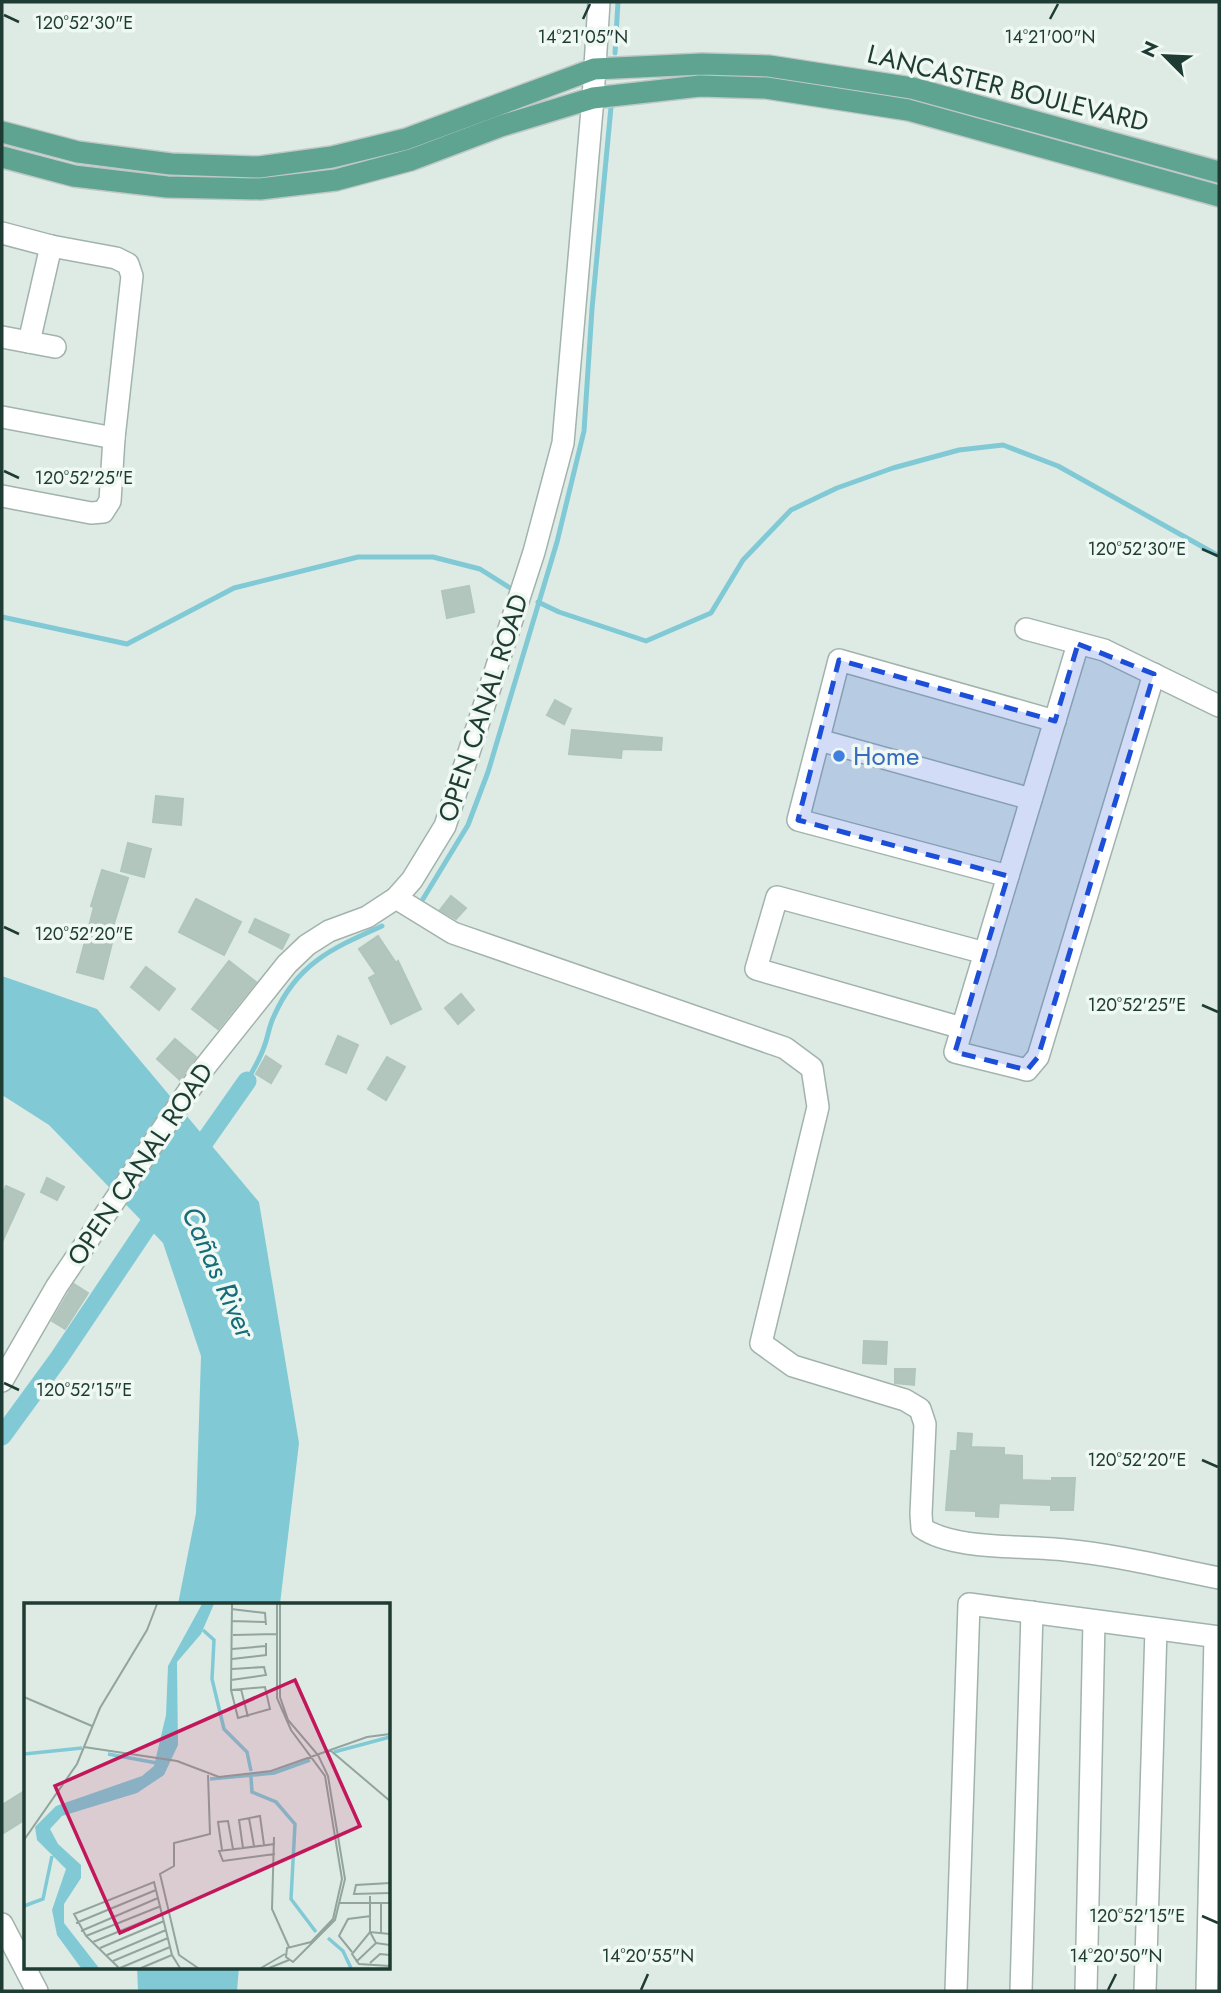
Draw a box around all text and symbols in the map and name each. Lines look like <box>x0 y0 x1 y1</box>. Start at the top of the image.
text: 120°52'30"E <box>35 10 133 36</box>
north arrow <box>1130 21 1200 91</box>
text: 14°21'05"N <box>538 24 628 50</box>
text: 14°21'00"N <box>1005 24 1096 50</box>
street label: LANCASTER BOULEVARD <box>864 38 1152 138</box>
text: 120°52'25"E <box>35 465 133 491</box>
text: 120°52'30"E <box>1088 536 1186 562</box>
street label: OPEN CANAL ROAD <box>428 589 538 827</box>
place label: Home <box>853 737 919 775</box>
marker: Home <box>831 748 847 764</box>
text: 120°52'20"E <box>35 921 133 947</box>
text: 120°52'25"E <box>1088 992 1186 1018</box>
street label: OPEN CANAL ROAD <box>58 1055 222 1273</box>
water label: Cañas River <box>171 1200 266 1346</box>
text: 120°52'15"E <box>36 1377 132 1403</box>
text: 120°52'20"E <box>1088 1447 1186 1473</box>
inset map <box>24 1603 390 1968</box>
text: 120°52'15"E <box>1089 1903 1185 1929</box>
text: 14°20'55"N <box>602 1943 694 1969</box>
text: 14°20'50"N <box>1069 1943 1163 1969</box>

